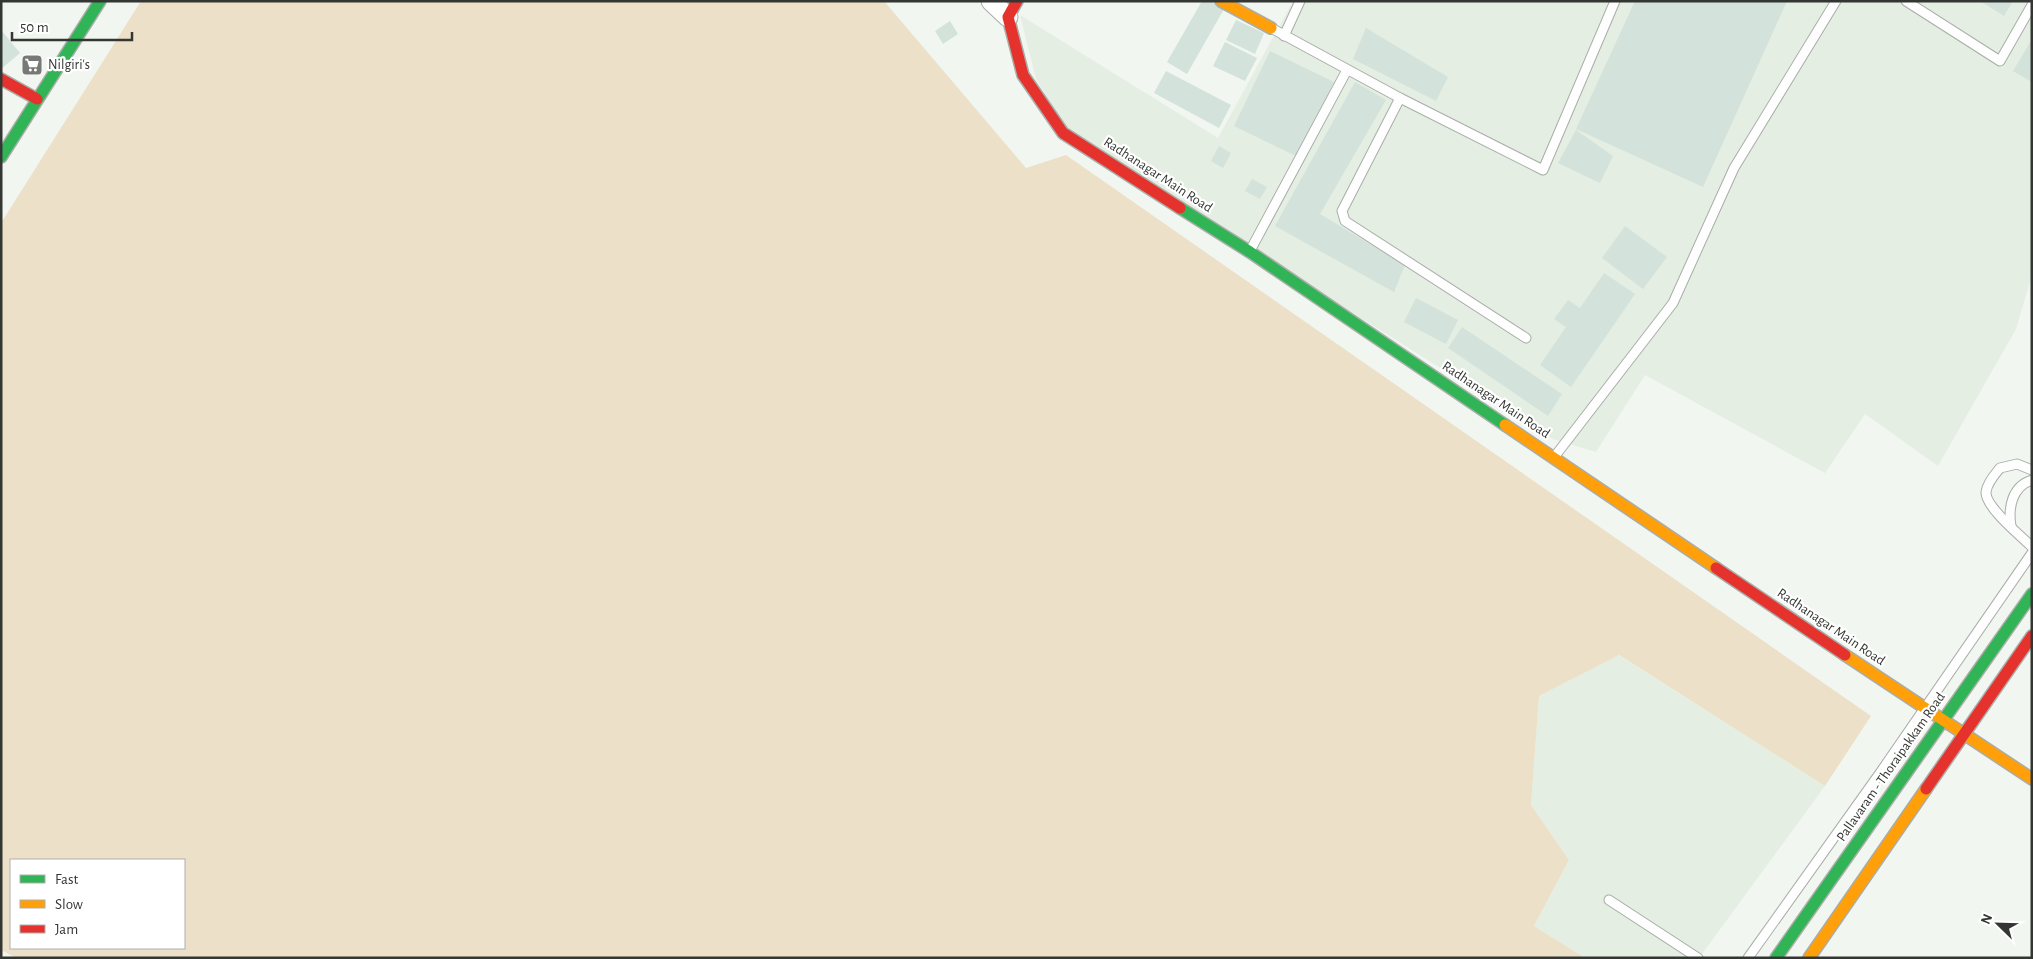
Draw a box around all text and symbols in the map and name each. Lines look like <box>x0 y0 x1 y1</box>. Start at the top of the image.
scale bar <box>12 10 132 42</box>
text: 50 m <box>20 20 49 35</box>
supermarket icon: Nilgiri's <box>20 53 44 77</box>
place label: Nilgiri's <box>48 58 90 72</box>
street label: Radhanagar Main Road <box>1101 135 1215 215</box>
street label: Radhanagar Main Road <box>1440 359 1552 441</box>
street label: Radhanagar Main Road <box>1775 586 1887 668</box>
street label: Pallavaram - Thoraipakkam Road <box>1834 690 1948 844</box>
legend <box>10 859 185 949</box>
text: Fast <box>55 872 79 887</box>
text: Slow <box>55 897 83 912</box>
north arrow <box>1973 899 2023 949</box>
text: N <box>1979 912 1995 927</box>
text: Jam <box>55 922 78 937</box>

